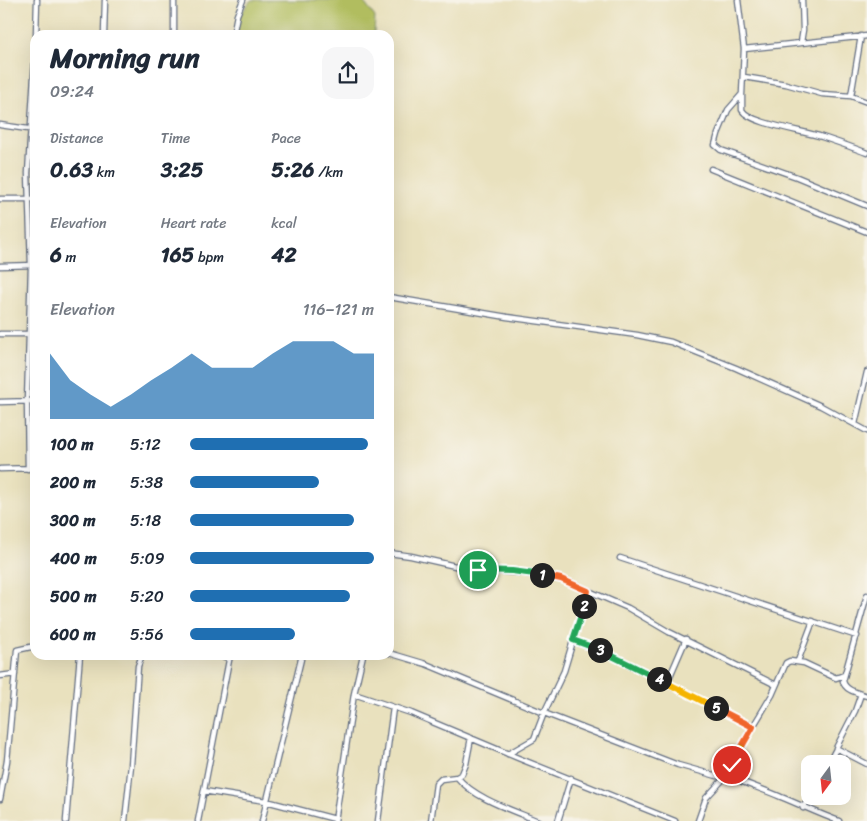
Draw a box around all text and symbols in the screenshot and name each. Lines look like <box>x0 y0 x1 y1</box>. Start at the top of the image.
text: Morning run <box>50 33 200 82</box>
button: share <box>322 47 374 99</box>
text: 09:24 <box>50 77 94 106</box>
text: Distance <box>50 126 103 151</box>
text: Time <box>161 126 190 151</box>
text: Pace <box>271 126 301 151</box>
text: 0.63 <box>50 151 93 189</box>
text: 3:25 <box>161 151 203 189</box>
text: 5:26 <box>271 151 315 189</box>
text: km <box>93 160 115 185</box>
text: /km <box>315 160 343 185</box>
text: Elevation <box>50 211 107 236</box>
text: Heart rate <box>161 211 226 236</box>
text: kcal <box>271 211 297 236</box>
text: 6 <box>50 236 62 274</box>
text: 165 <box>161 236 194 274</box>
text: 42 <box>271 236 297 274</box>
text: m <box>62 245 76 270</box>
text: bpm <box>194 245 224 270</box>
text: Elevation <box>50 295 115 324</box>
text: 116–121 m <box>303 295 374 324</box>
text: 100 m <box>50 430 94 459</box>
text: 5:12 <box>130 430 161 459</box>
text: 200 m <box>50 468 96 497</box>
text: 5:38 <box>130 468 163 497</box>
text: 300 m <box>50 506 95 535</box>
text: 5:18 <box>130 506 161 535</box>
text: 400 m <box>50 544 97 573</box>
text: 5:09 <box>130 544 165 573</box>
pin <box>457 549 499 591</box>
icon: arrive <box>464 556 492 584</box>
pin: 1 <box>530 562 554 588</box>
text: 1 <box>539 563 546 588</box>
text: 500 m <box>50 582 96 611</box>
text: 5:20 <box>130 582 164 611</box>
pin: 2 <box>572 594 596 618</box>
text: 2 <box>580 594 589 619</box>
text: 600 m <box>50 620 96 649</box>
text: 5:56 <box>130 620 163 649</box>
pin: 3 <box>588 638 612 662</box>
text: 3 <box>597 638 604 663</box>
pin: 4 <box>646 666 672 692</box>
text: 4 <box>655 667 664 692</box>
pin: 5 <box>704 696 728 720</box>
text: 5 <box>712 696 721 721</box>
pin <box>711 744 753 786</box>
icon: check <box>718 751 746 779</box>
north arrow <box>801 755 851 805</box>
map controls <box>801 755 851 805</box>

